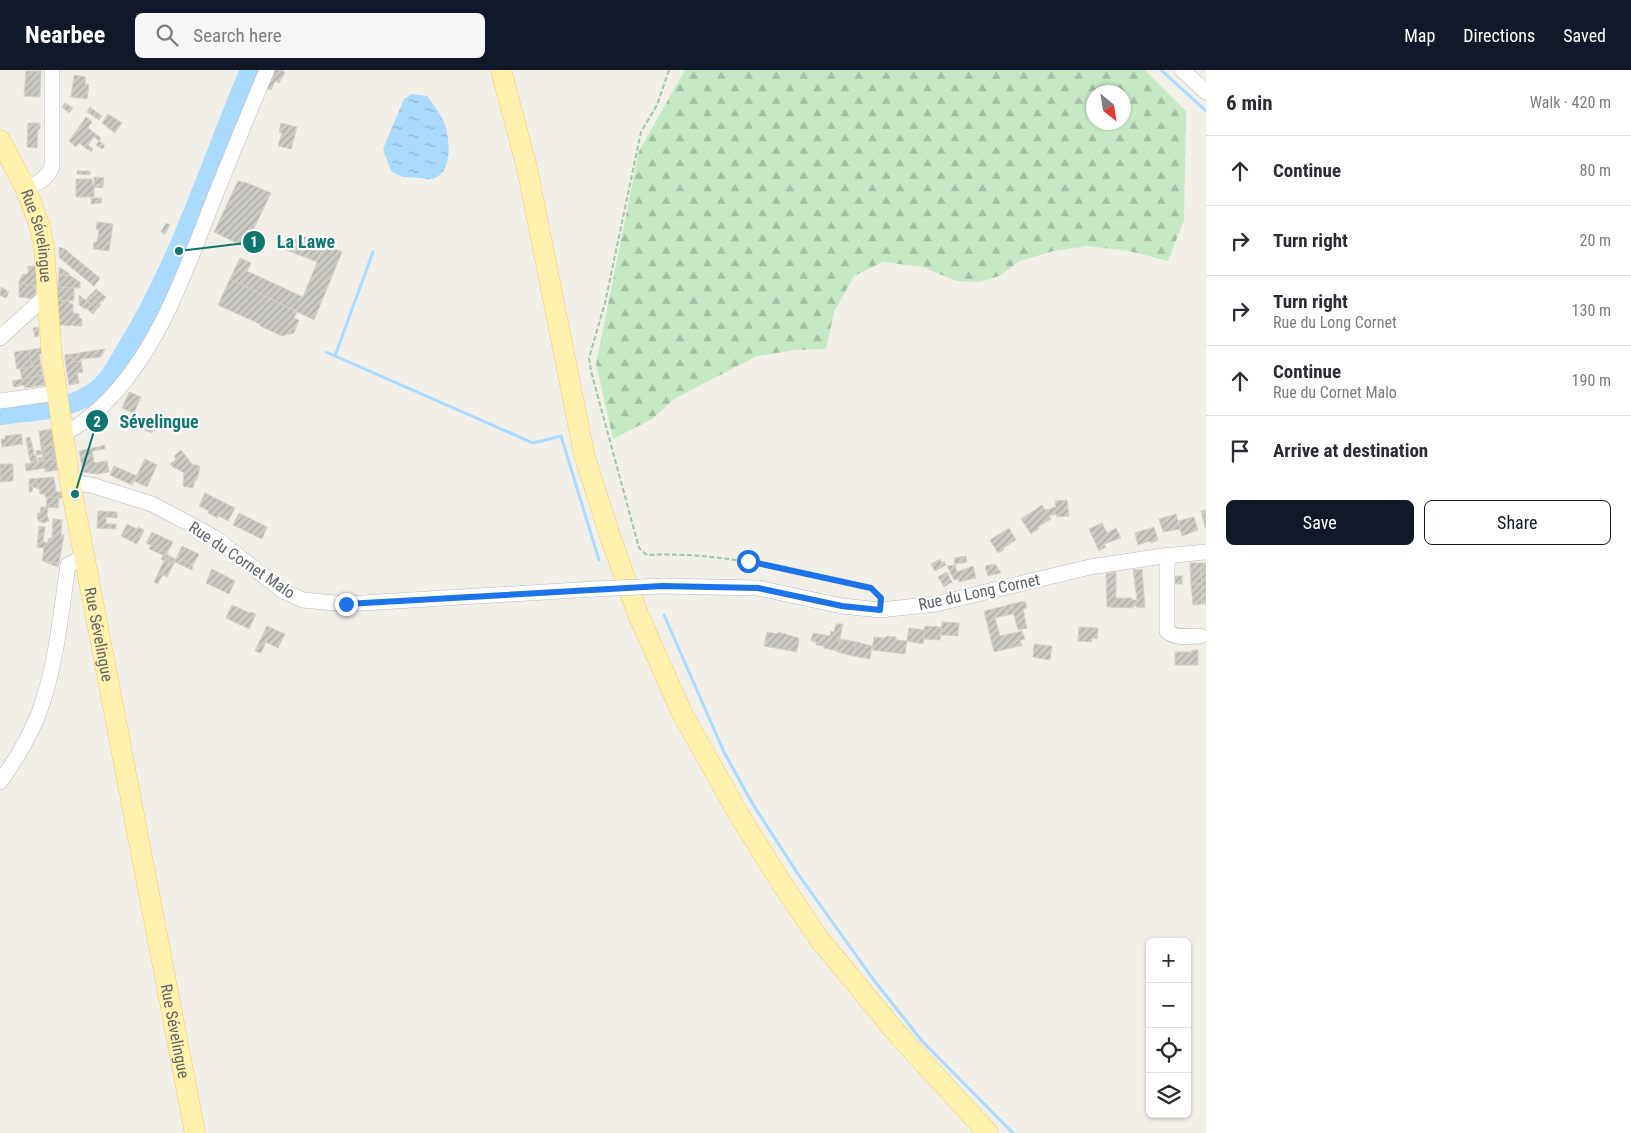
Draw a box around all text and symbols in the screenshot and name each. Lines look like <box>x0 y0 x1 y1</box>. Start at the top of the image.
search box <box>135 13 485 58</box>
text: Nearbee <box>25 21 105 49</box>
icon: search <box>153 21 181 49</box>
text: Search here <box>193 24 282 47</box>
text: Map <box>1404 25 1435 46</box>
text: Directions <box>1463 25 1535 46</box>
text: Saved <box>1563 25 1606 46</box>
north arrow <box>1086 85 1131 130</box>
text: 6 min <box>1226 91 1273 115</box>
text: Walk · 420 m <box>1530 93 1611 112</box>
icon: ahead <box>1226 157 1254 185</box>
text: Continue <box>1273 159 1341 182</box>
text: 80 m <box>1579 161 1611 180</box>
street label: Rue Sévelingue <box>17 186 56 283</box>
callout: La Lawe <box>242 225 345 258</box>
icon: right <box>1226 227 1254 255</box>
text: Turn right <box>1273 229 1348 252</box>
text: La Lawe <box>277 231 336 252</box>
text: 20 m <box>1579 231 1611 250</box>
text: 1 <box>250 233 258 251</box>
text: Turn right <box>1273 290 1348 313</box>
icon: right <box>1226 297 1254 325</box>
text: 130 m <box>1572 301 1611 320</box>
text: Rue du Long Cornet <box>1273 313 1397 332</box>
text: Continue <box>1273 360 1341 383</box>
icon: ahead <box>1226 367 1254 395</box>
text: 190 m <box>1572 371 1611 390</box>
text: Rue du Cornet Malo <box>1273 383 1397 402</box>
callout: Sévelingue <box>84 405 209 438</box>
text: Sévelingue <box>119 411 199 432</box>
text: 2 <box>93 413 101 431</box>
icon: arrive <box>1226 437 1254 465</box>
text: Arrive at destination <box>1273 439 1428 462</box>
button: Save <box>1226 500 1414 545</box>
button: Share <box>1424 500 1611 545</box>
street label: Rue du Cornet Malo <box>185 518 299 602</box>
route start <box>737 550 760 573</box>
street label: Rue du Long Cornet <box>917 570 1042 614</box>
street label: Rue Sévelingue <box>81 586 118 683</box>
route end <box>335 593 358 616</box>
map controls <box>1146 938 1191 1118</box>
button: + <box>1146 938 1191 983</box>
street label: Rue Sévelingue <box>157 982 194 1080</box>
button: − <box>1146 983 1191 1028</box>
button: locate <box>1146 1028 1191 1073</box>
button: layers <box>1146 1073 1191 1118</box>

